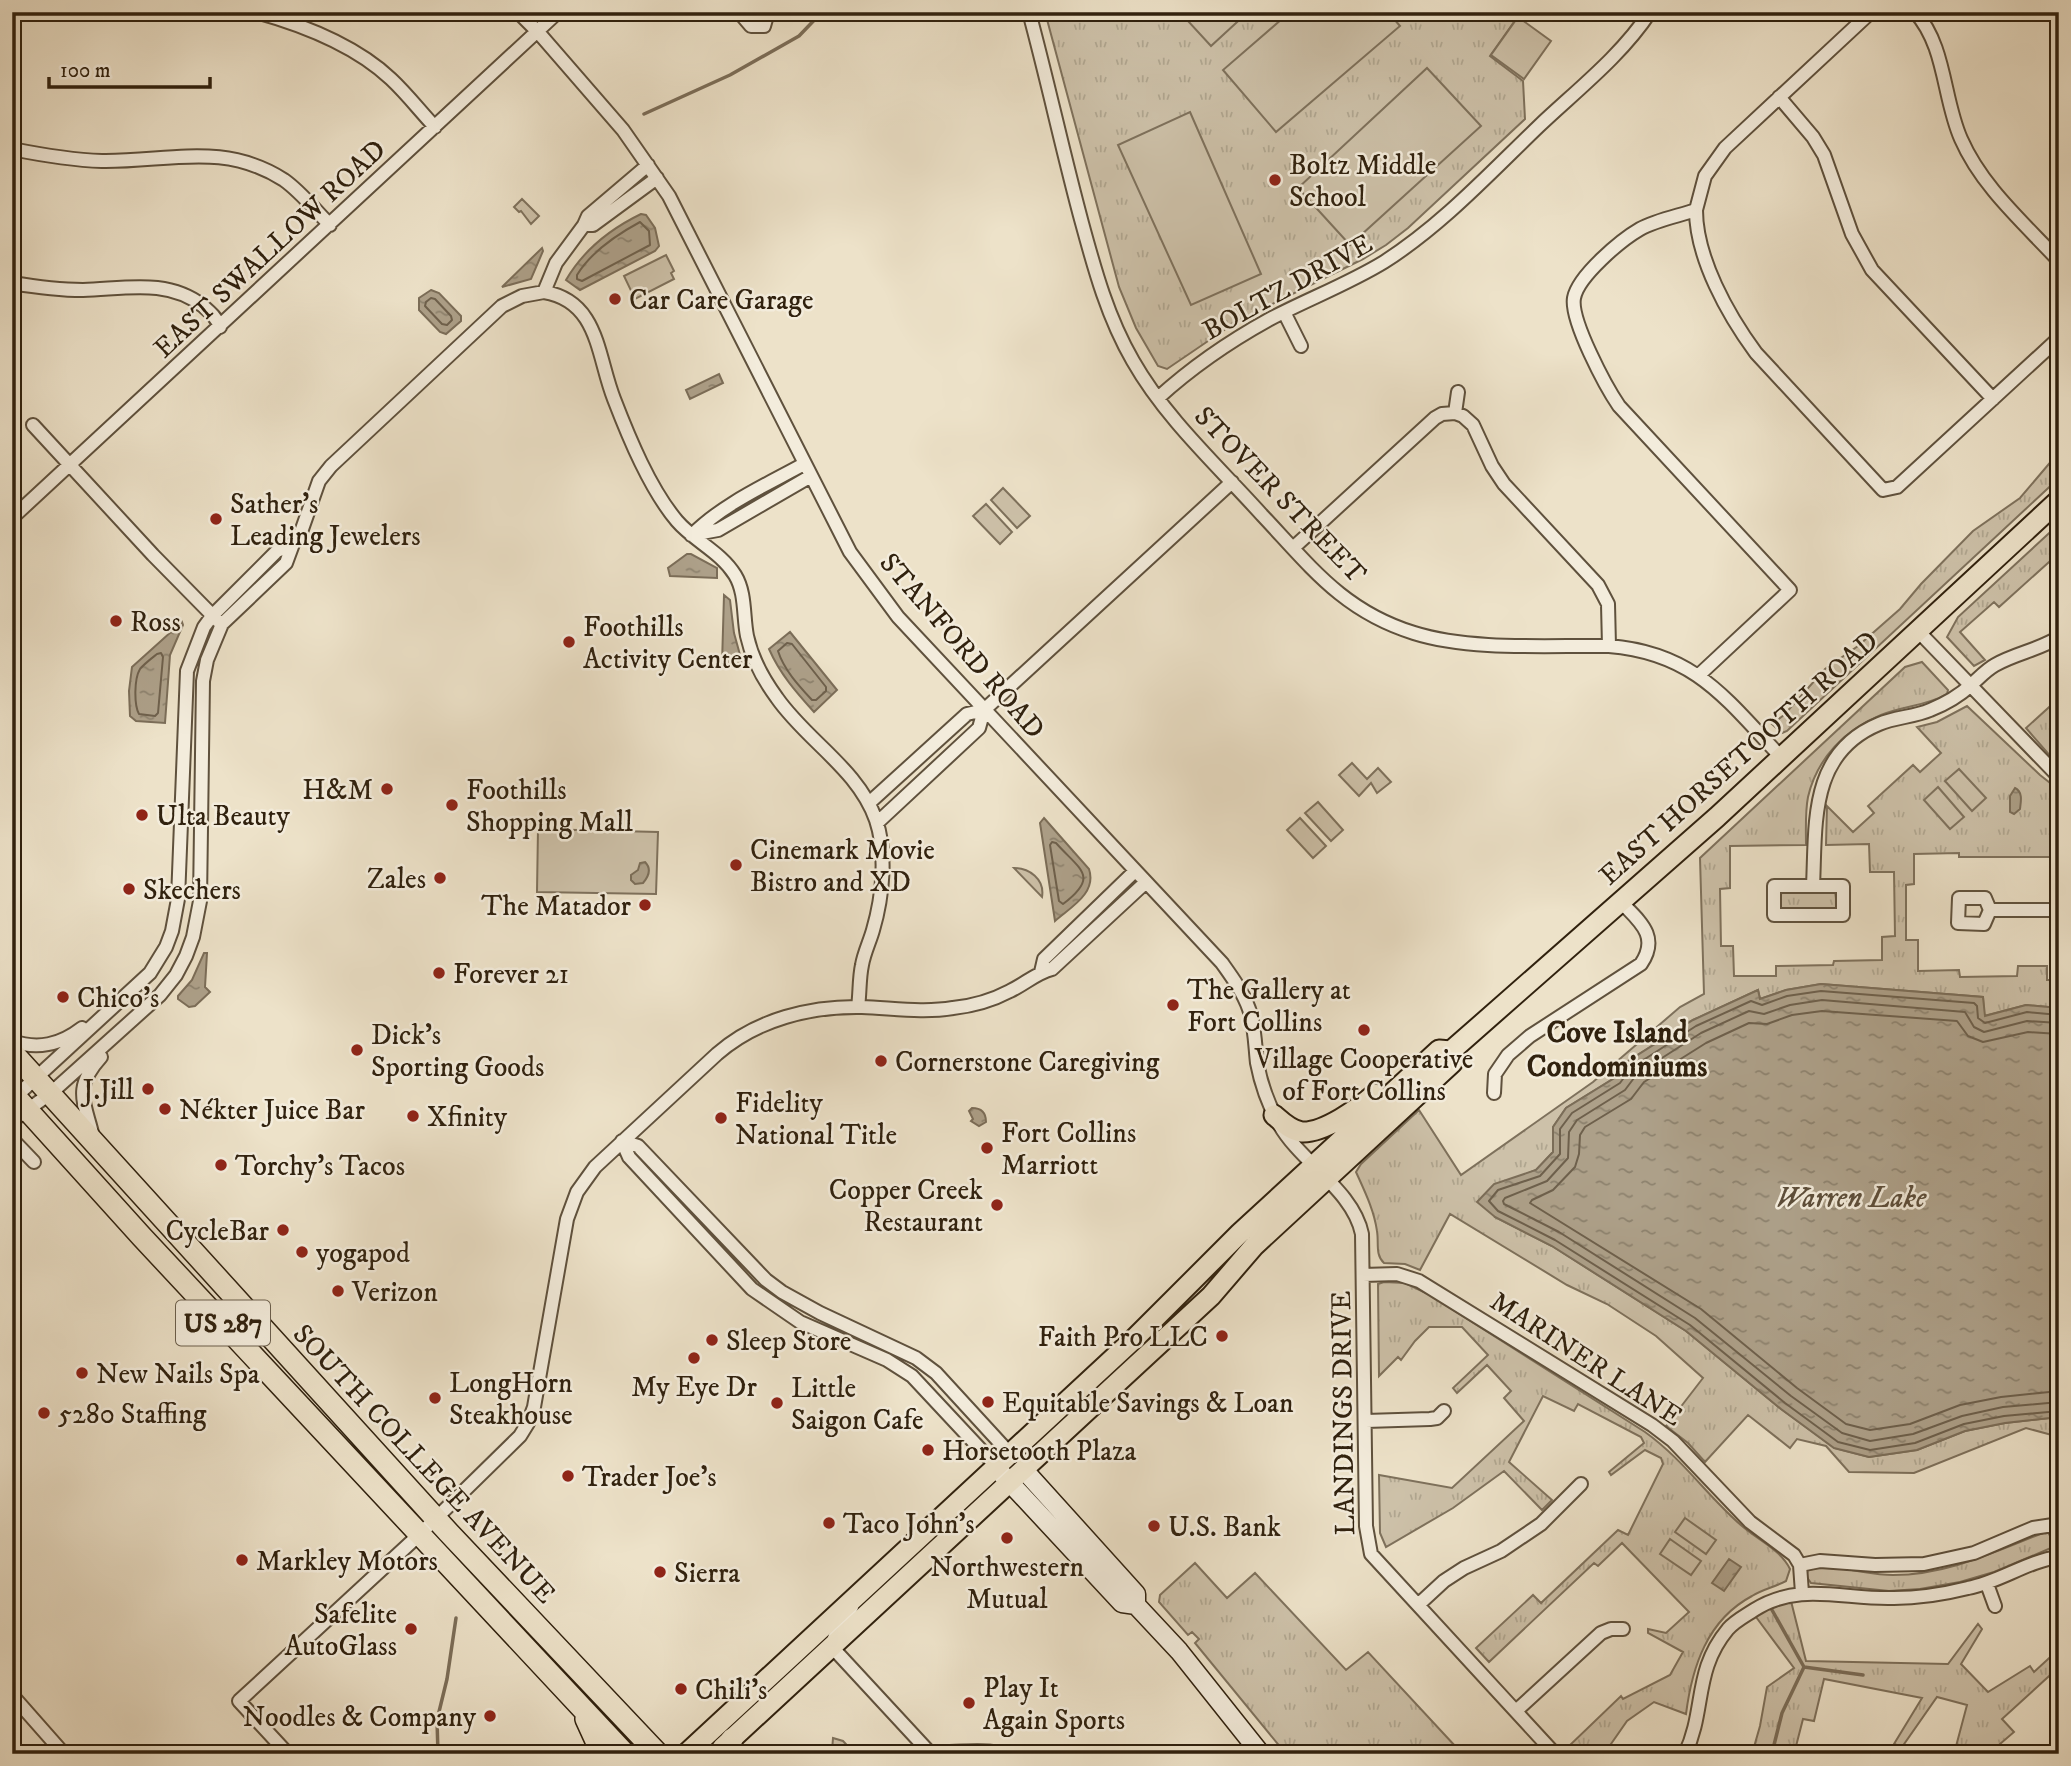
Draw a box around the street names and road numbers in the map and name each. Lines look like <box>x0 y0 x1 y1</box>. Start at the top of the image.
street label: EAST SWALLOW ROAD <box>147 132 394 366</box>
street label: BOLTZ DRIVE <box>1197 226 1379 348</box>
street label: STOVER STREET <box>1186 399 1373 591</box>
street label: STANFORD ROAD <box>872 546 1052 746</box>
street label: EAST HORSETOOTH ROAD <box>1592 623 1886 893</box>
street label: MARINER LANE <box>1483 1284 1689 1434</box>
street label: LANDINGS DRIVE <box>1324 1290 1363 1536</box>
road number: US 287 <box>176 1300 270 1346</box>
street label: SOUTH COLLEGE AVENUE <box>285 1317 563 1611</box>

